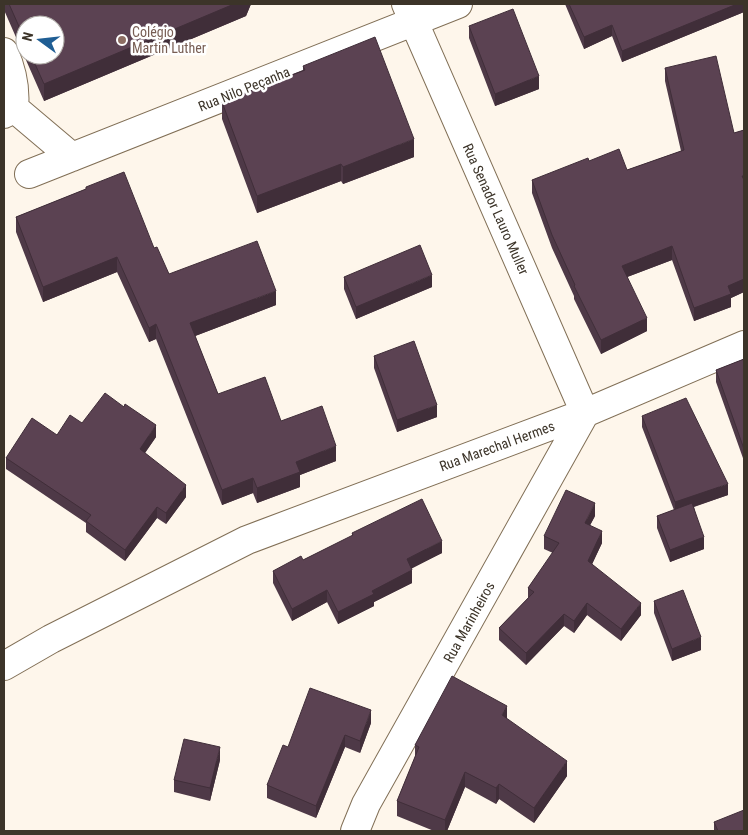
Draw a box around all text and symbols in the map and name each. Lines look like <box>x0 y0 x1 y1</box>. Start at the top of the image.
north arrow <box>15 15 65 65</box>
place label: Colégio Martin Luther <box>132 24 206 56</box>
text: N <box>19 30 36 43</box>
marker: Colégio Martin Luther <box>116 34 128 46</box>
street label: Rua Nilo Peçanha <box>196 63 292 115</box>
street label: Rua Senador Lauro Muller <box>460 141 532 277</box>
street label: Rua Marechal Hermes <box>437 418 557 474</box>
street label: Rua Marinheiros <box>440 579 498 665</box>

